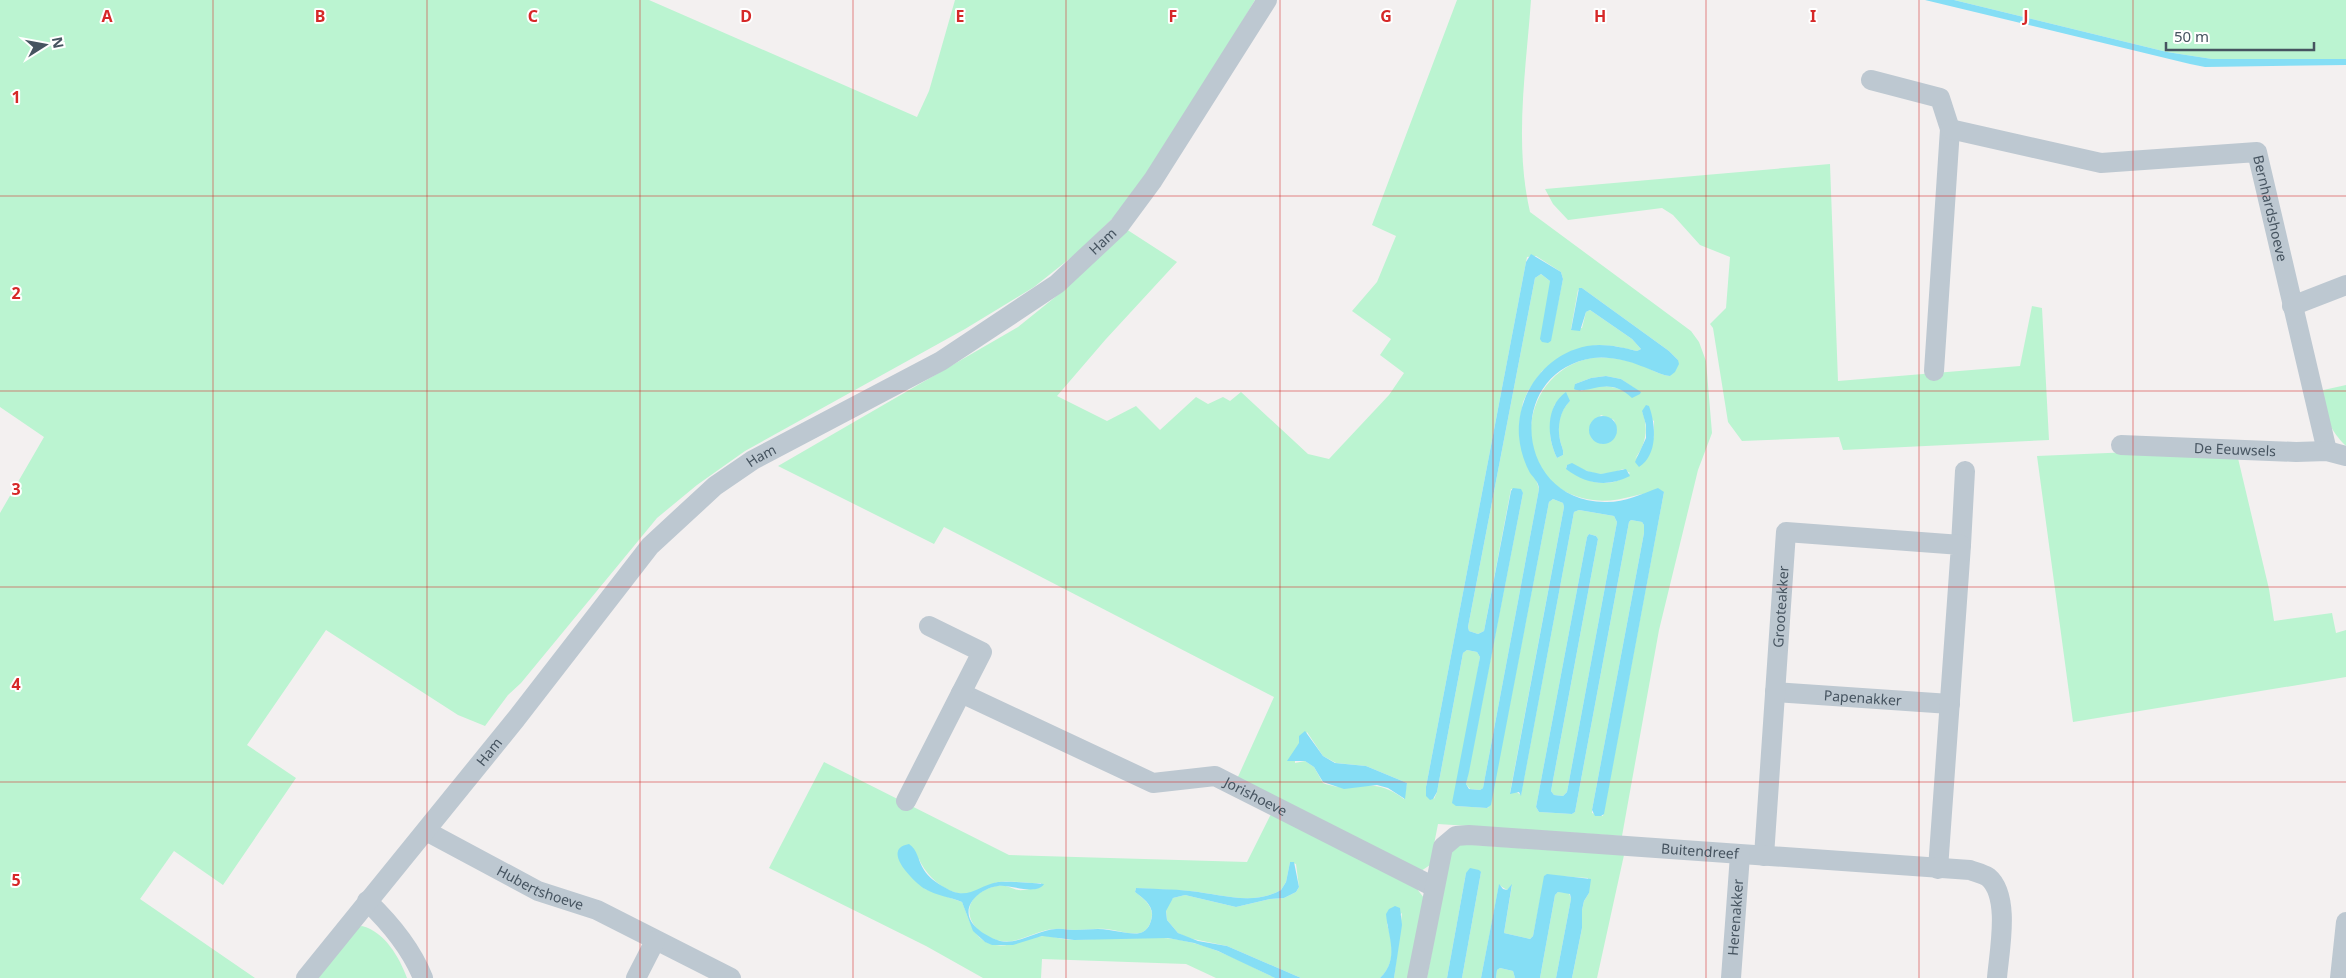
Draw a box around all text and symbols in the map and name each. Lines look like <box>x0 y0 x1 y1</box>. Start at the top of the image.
text: A <box>101 5 113 27</box>
text: B <box>315 5 325 27</box>
text: C <box>528 5 538 27</box>
text: D <box>740 5 752 27</box>
text: E <box>956 5 965 27</box>
text: F <box>1169 5 1177 27</box>
text: G <box>1380 5 1392 27</box>
text: H <box>1594 5 1606 27</box>
text: I <box>1810 5 1816 27</box>
text: J <box>2021 5 2029 27</box>
north arrow <box>20 20 70 70</box>
scale bar <box>2166 20 2314 52</box>
text: 50 m <box>2174 26 2209 46</box>
text: N <box>48 35 69 50</box>
text: 1 <box>11 86 21 108</box>
street label: Bernhardshoeve <box>2249 153 2292 263</box>
street label: Ham <box>1084 223 1120 259</box>
text: 2 <box>11 282 21 304</box>
street label: De Eeuwsels <box>2194 438 2277 460</box>
street label: Ham <box>742 440 779 471</box>
text: 3 <box>11 478 21 500</box>
street label: Grooteakker <box>1768 565 1793 648</box>
text: 4 <box>11 673 21 695</box>
street label: Papenakker <box>1823 685 1903 710</box>
street label: Ham <box>472 733 506 770</box>
street label: Jorishoeve <box>1219 771 1291 820</box>
street label: Buitendreef <box>1660 838 1740 863</box>
street label: Hubertshoeve <box>494 861 586 914</box>
text: 5 <box>11 869 21 891</box>
street label: Herenakker <box>1723 878 1747 956</box>

